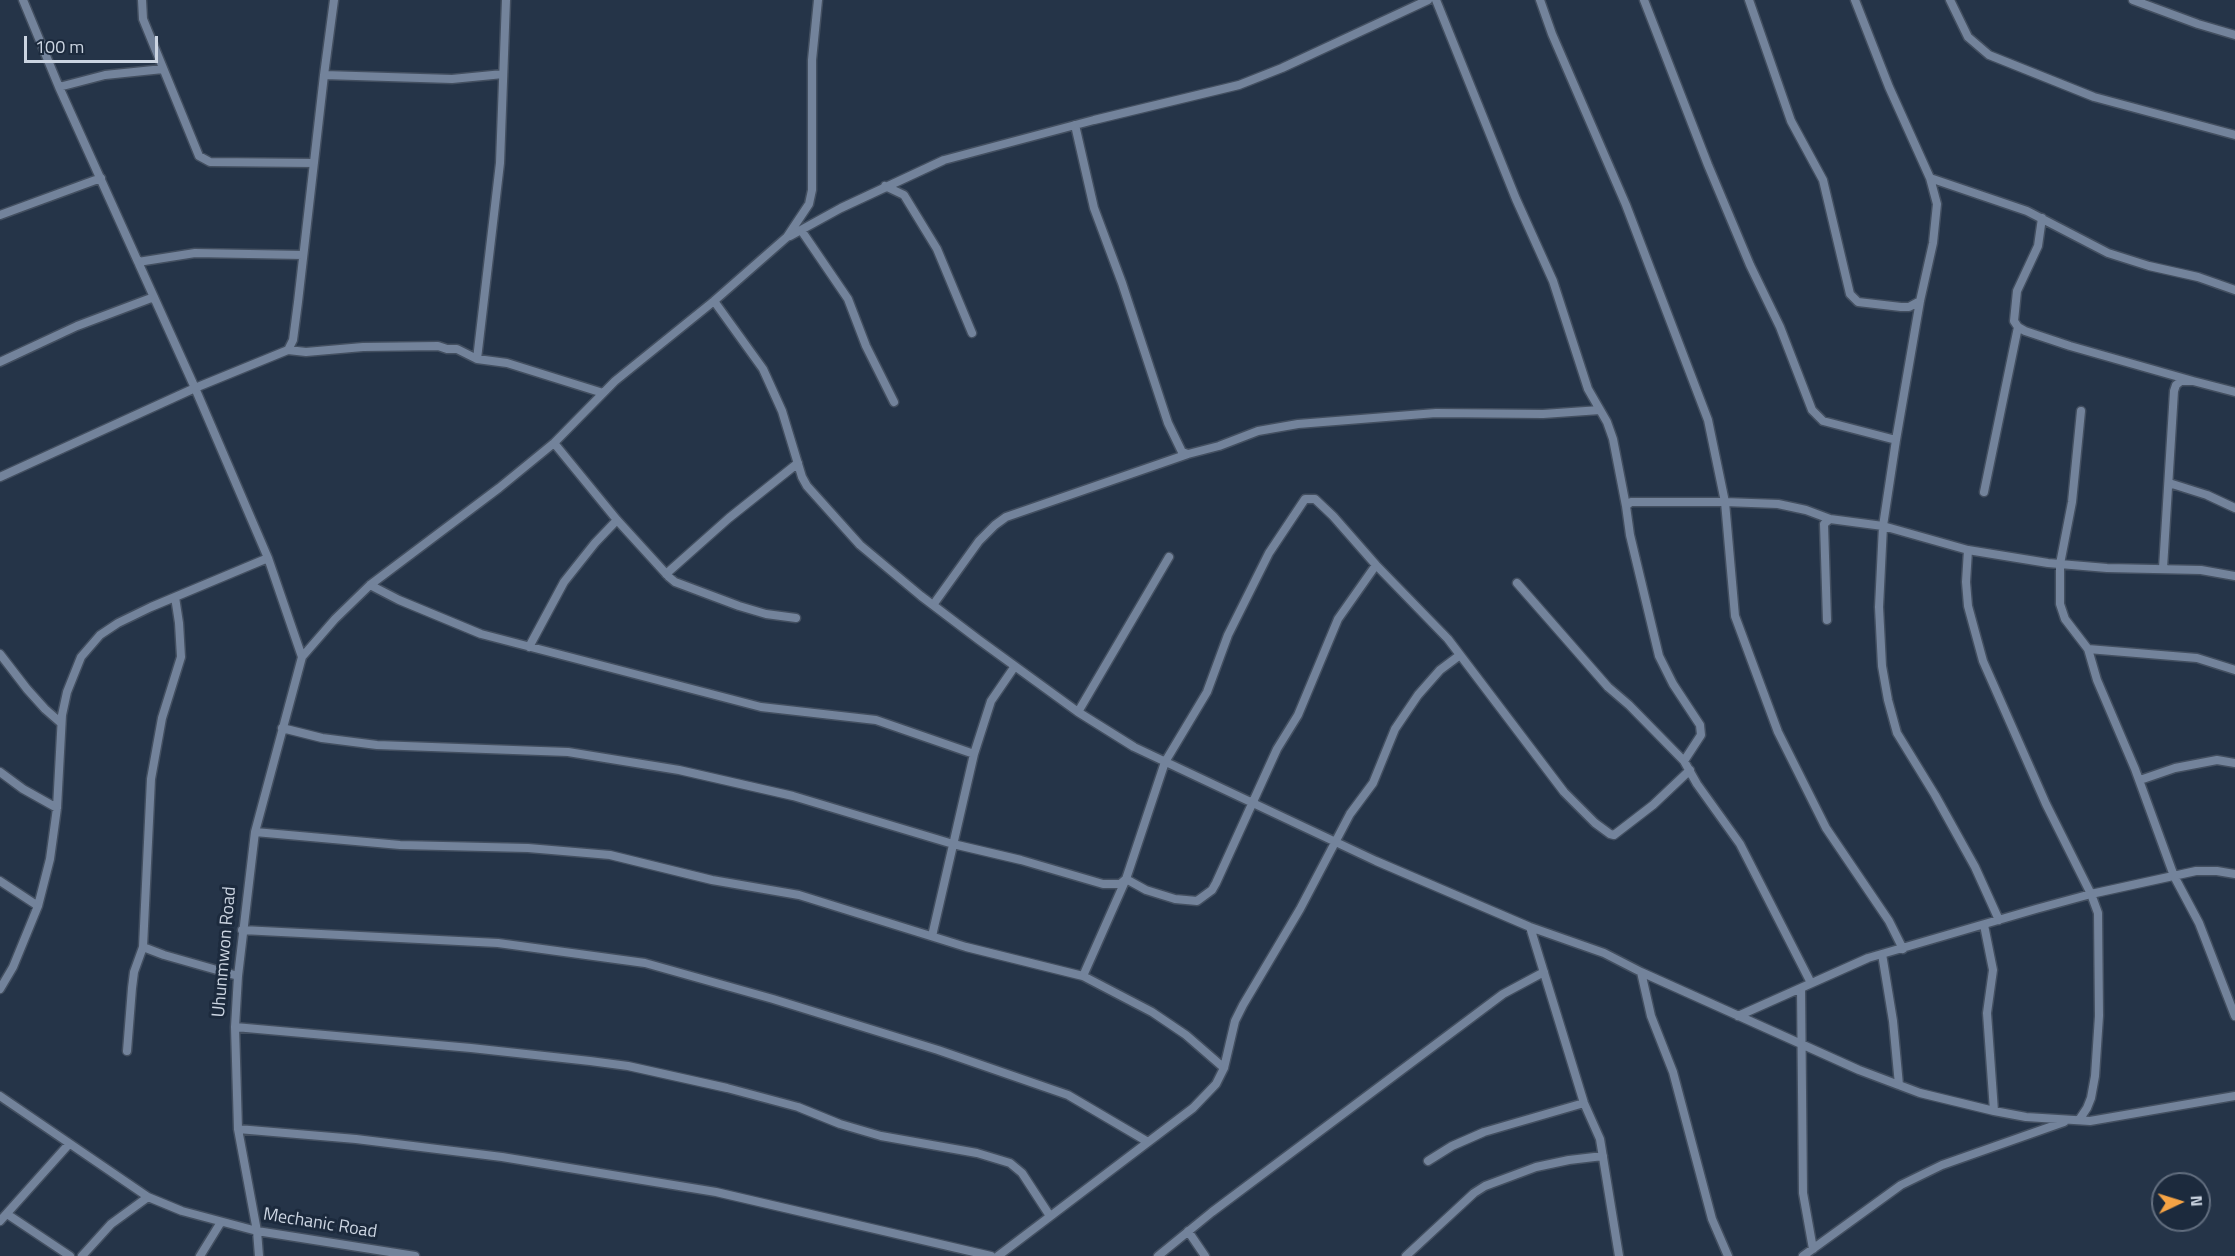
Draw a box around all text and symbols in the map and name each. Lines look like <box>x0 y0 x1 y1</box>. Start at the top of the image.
scale bar <box>27 24 160 62</box>
text: 100 m <box>35 33 84 60</box>
street label: Uhunmwon Road <box>209 886 241 1018</box>
north arrow <box>2151 1172 2211 1232</box>
text: N <box>2185 1195 2209 1207</box>
street label: Mechanic Road <box>261 1204 379 1244</box>

